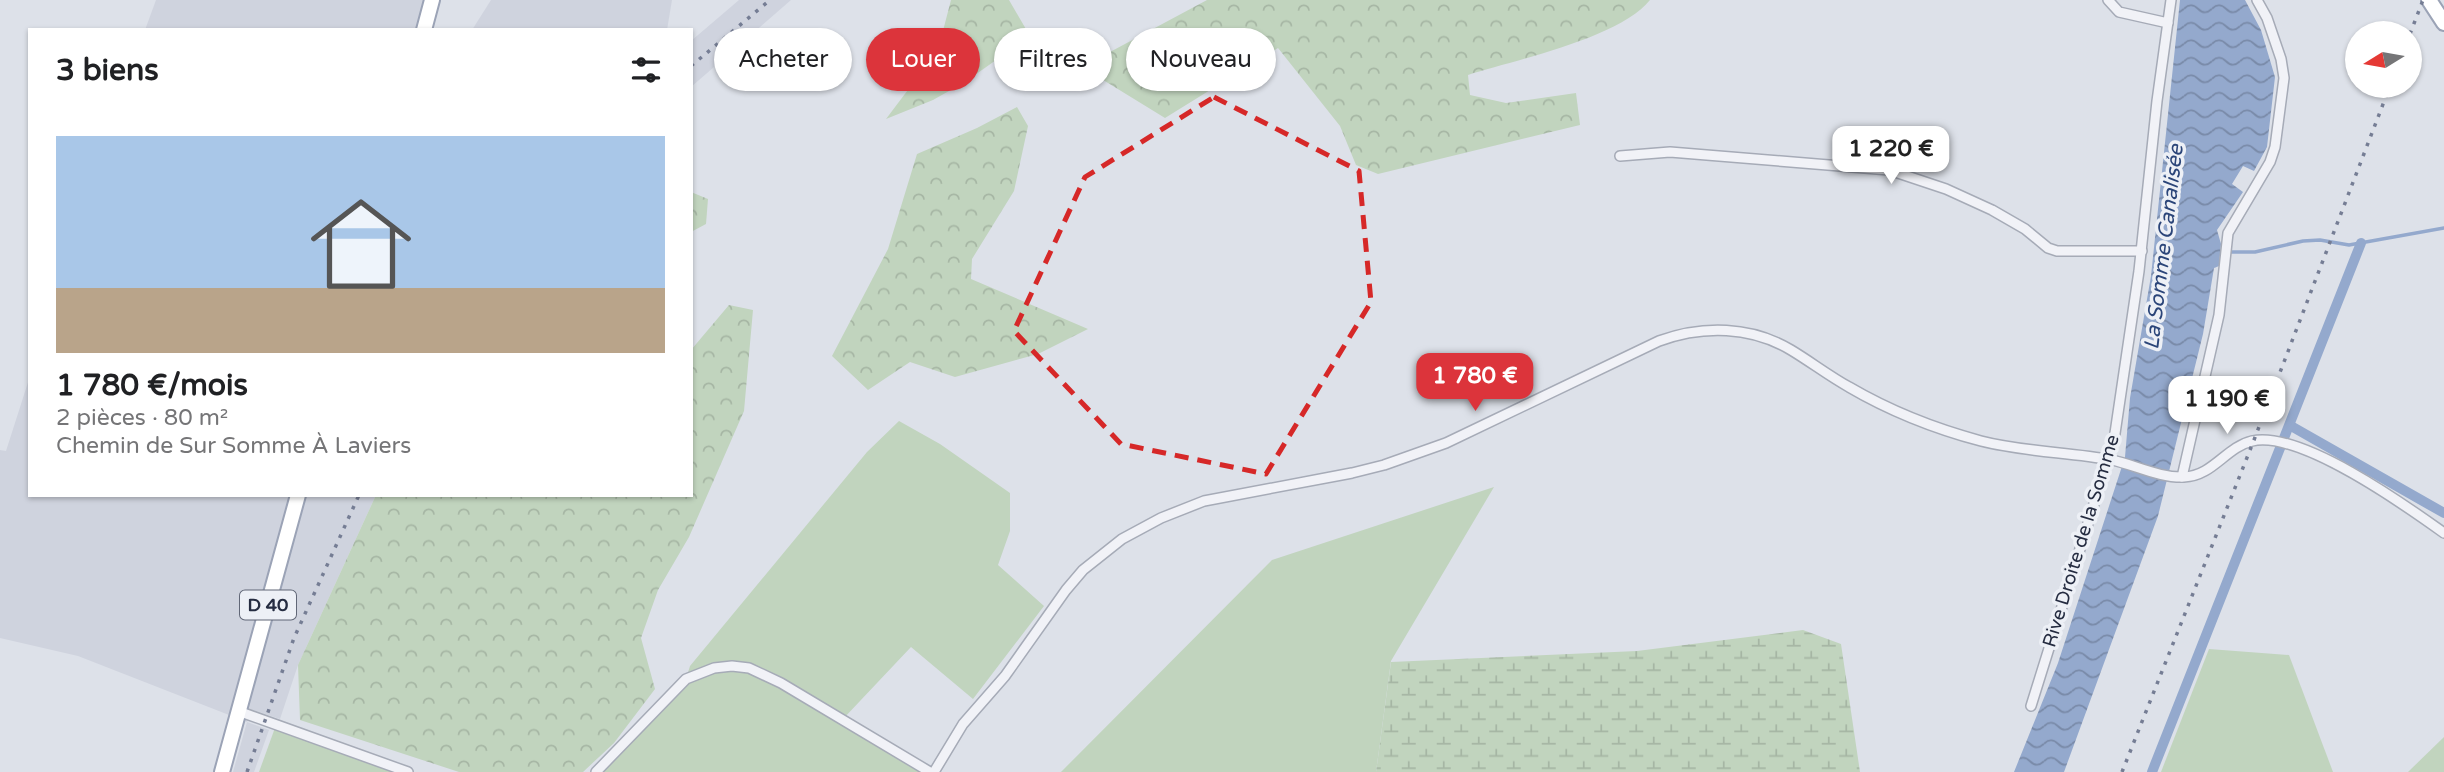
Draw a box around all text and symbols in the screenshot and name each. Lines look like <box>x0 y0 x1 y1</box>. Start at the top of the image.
north arrow <box>2345 21 2422 98</box>
map controls <box>2345 21 2422 98</box>
chip: Acheter <box>714 28 852 91</box>
chip: Louer <box>866 28 980 91</box>
chip: Filtres <box>994 28 1112 91</box>
chip: Nouveau <box>1126 28 1276 91</box>
icon: filters <box>627 51 665 89</box>
text: 3 biens <box>56 52 159 89</box>
pin: 1 220 € <box>1826 127 1956 186</box>
text: 1 220 € <box>1848 135 1934 163</box>
water label: La Somme Canalisée <box>2139 142 2189 351</box>
icon: home <box>298 181 424 307</box>
pin: 1 780 € <box>1410 354 1540 413</box>
text: 1 780 € <box>1432 362 1518 390</box>
text: 1 780 €/mois <box>56 367 248 404</box>
pin: 1 190 € <box>2162 376 2292 436</box>
text: 1 190 € <box>2184 385 2270 413</box>
text: 2 pièces · 80 m² <box>56 404 228 432</box>
text: Chemin de Sur Somme À Laviers <box>56 432 411 460</box>
street label: Rive Droite de la Somme <box>2038 432 2124 650</box>
road number: D 40 <box>240 590 296 620</box>

